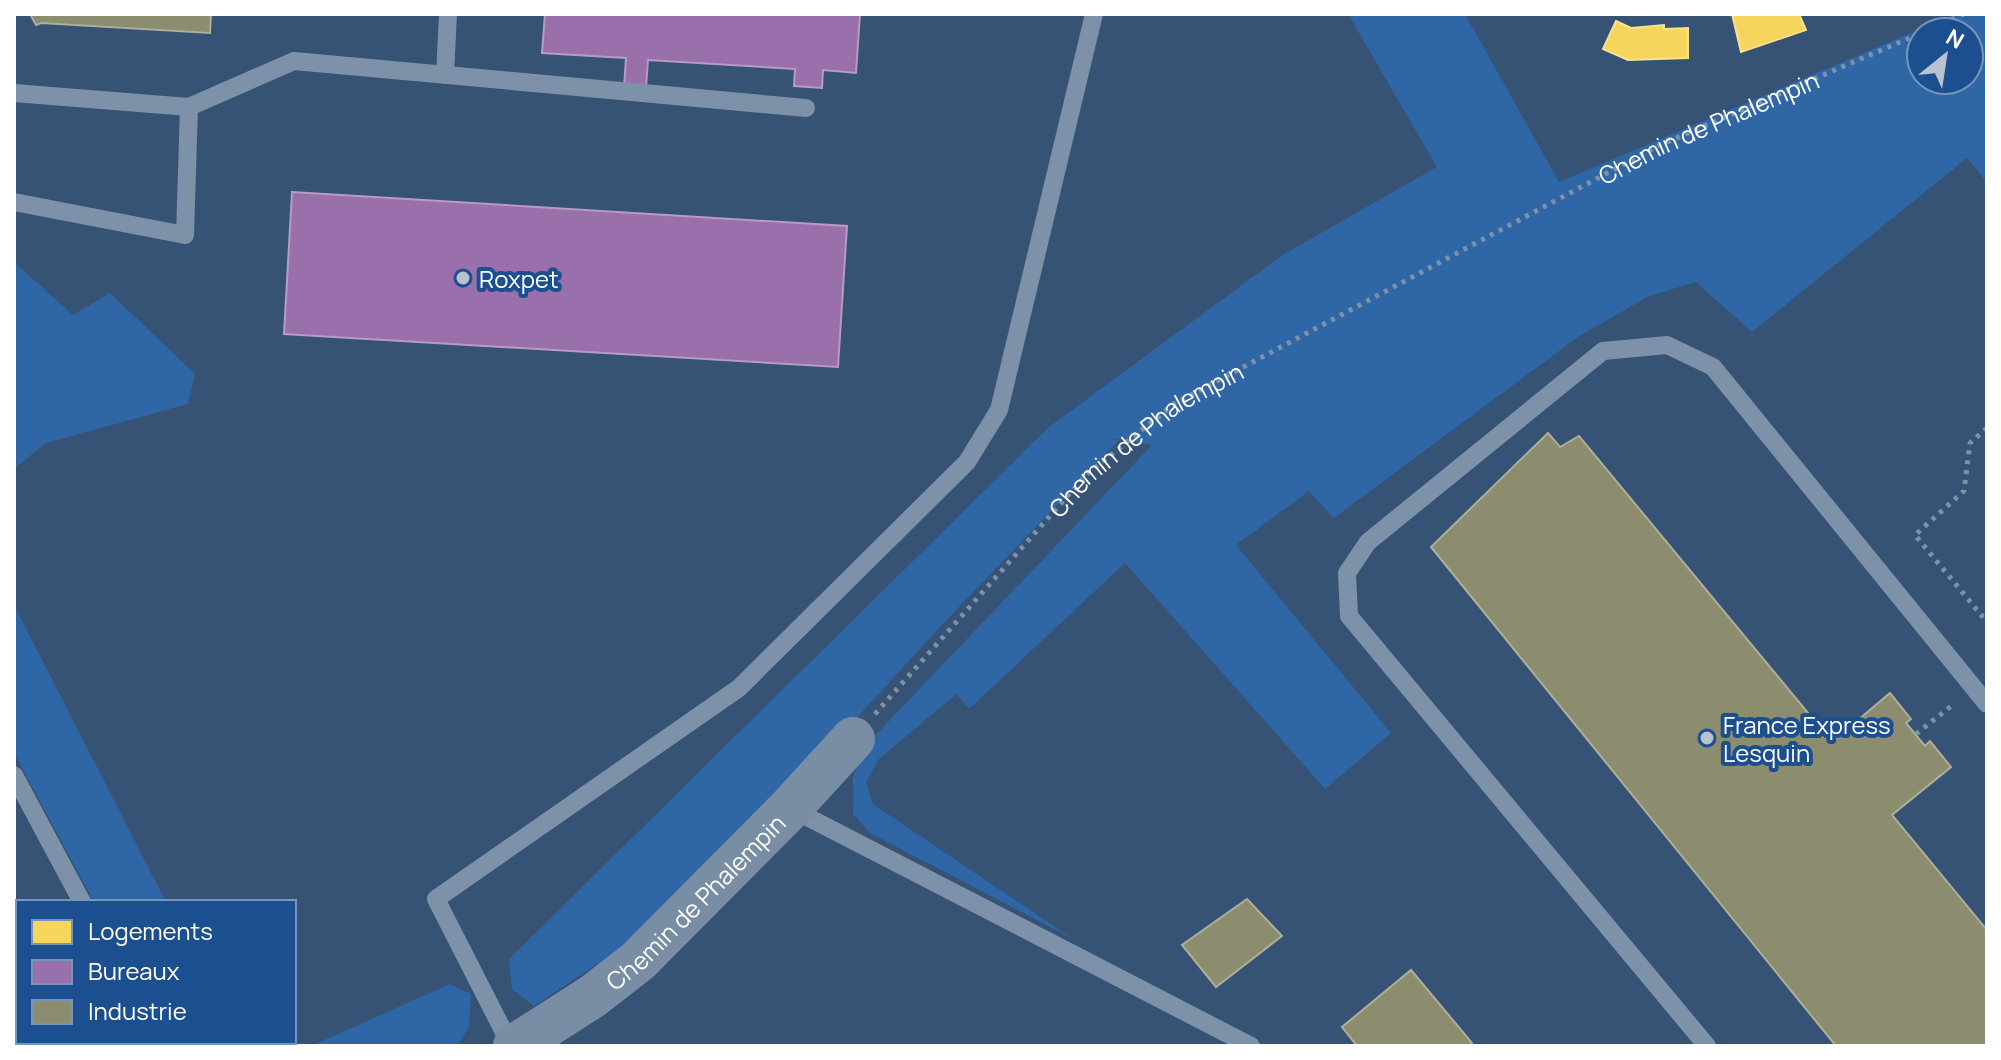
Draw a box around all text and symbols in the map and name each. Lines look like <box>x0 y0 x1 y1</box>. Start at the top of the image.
north arrow <box>1905 16 1985 96</box>
text: N <box>1941 22 1969 56</box>
street label: Chemin de Phalempin <box>1592 62 1824 192</box>
place label: Roxpet <box>479 262 559 295</box>
marker: Roxpet <box>454 269 472 287</box>
street label: Chemin de Phalempin <box>1040 354 1249 524</box>
place label: France Express Lesquin <box>1723 708 1891 769</box>
marker: France Express Lesquin <box>1698 729 1716 747</box>
street label: Chemin de Phalempin <box>599 806 792 997</box>
legend <box>16 900 296 1044</box>
text: Logements <box>88 914 213 947</box>
text: Bureaux <box>88 954 180 987</box>
text: Industrie <box>88 994 187 1027</box>

